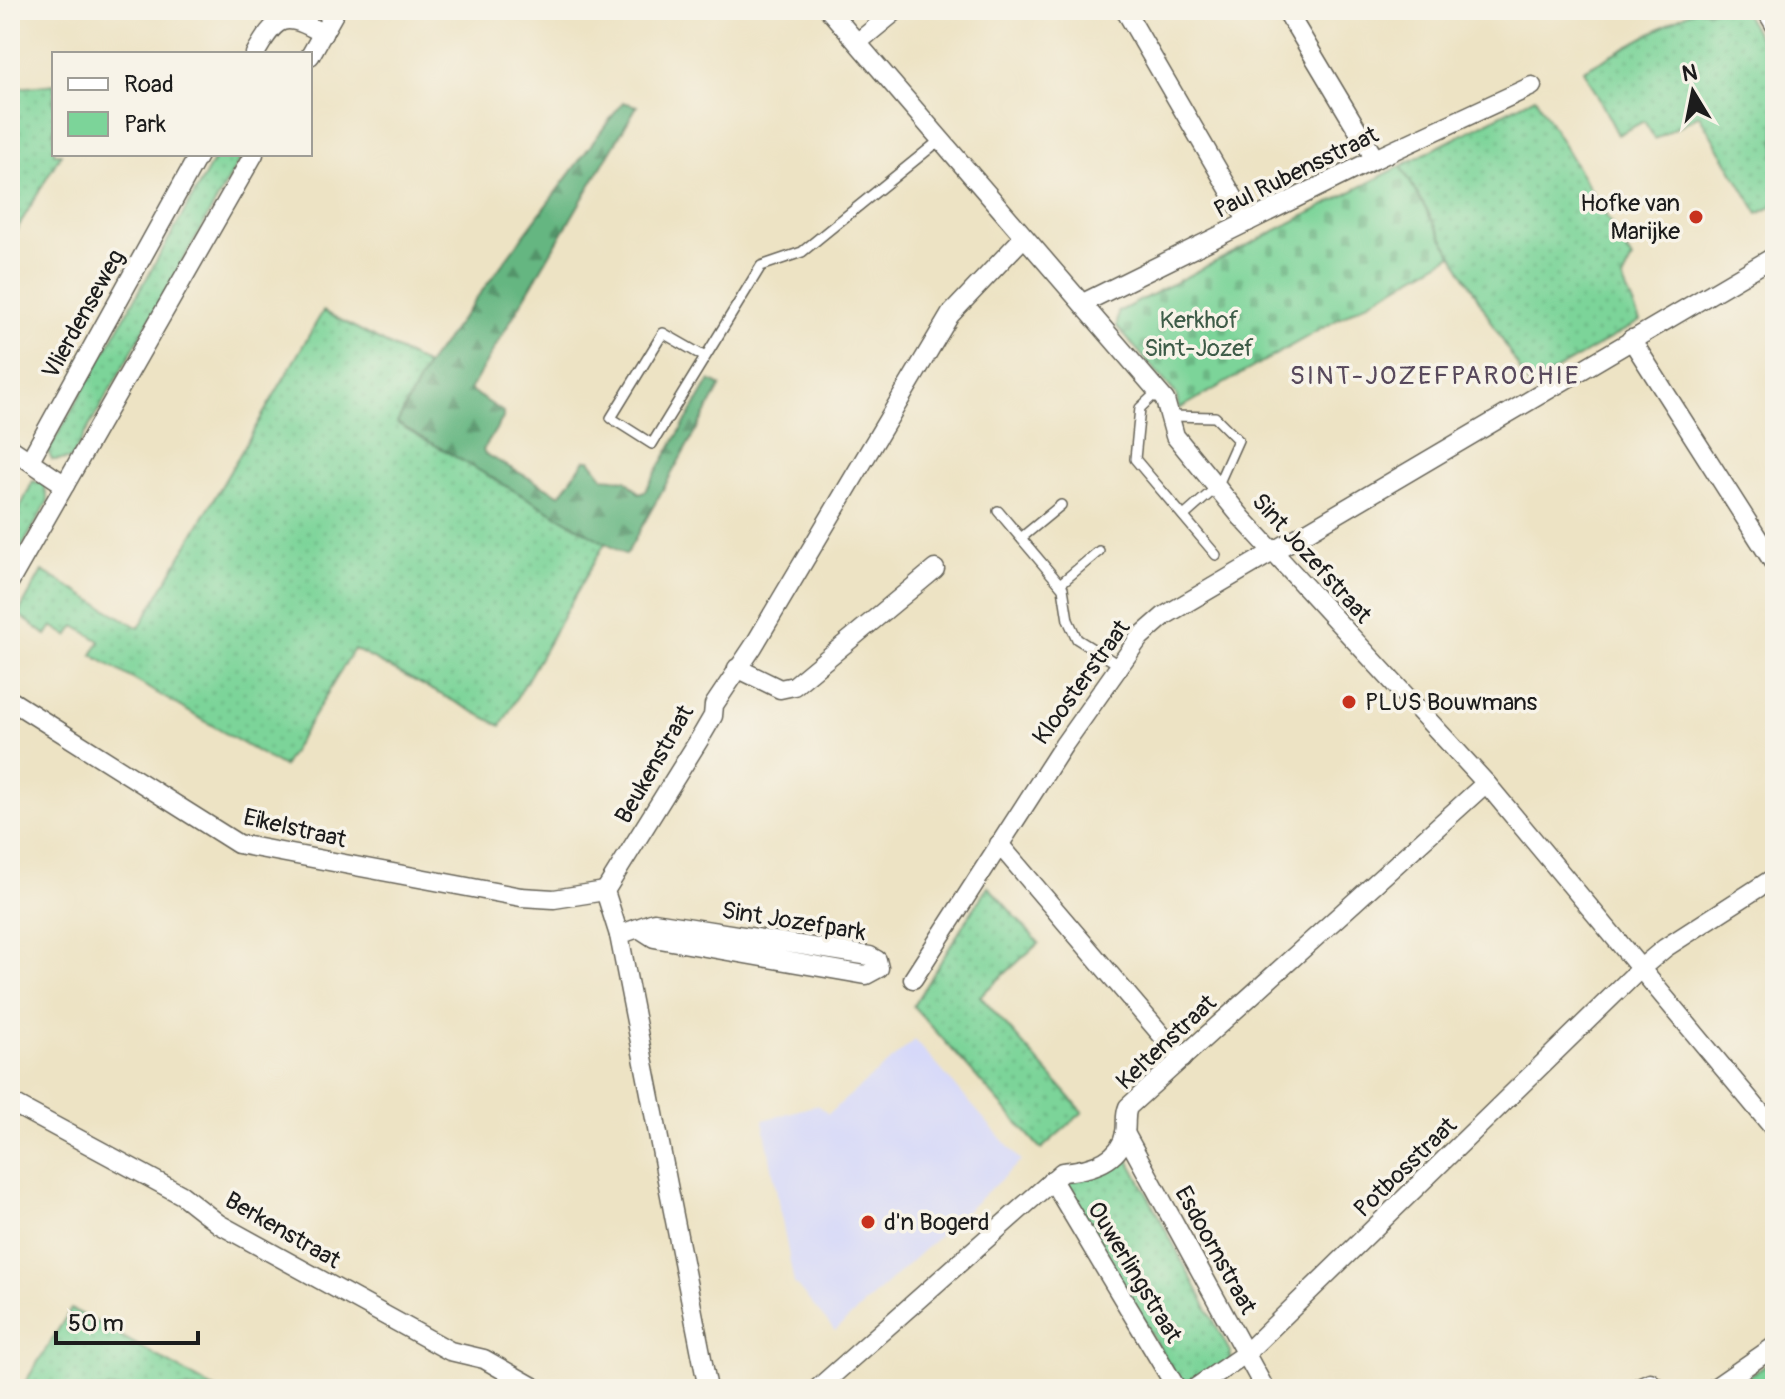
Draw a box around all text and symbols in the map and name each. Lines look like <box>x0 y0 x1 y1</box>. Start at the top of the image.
legend <box>52 52 312 156</box>
north arrow <box>1653 52 1733 132</box>
text: N <box>1680 58 1700 88</box>
text: Road <box>124 70 174 99</box>
text: Park <box>124 110 166 139</box>
street label: Paul Rubensstraat <box>1209 120 1383 225</box>
place label: Hofke van Marijke <box>1580 189 1680 246</box>
marker: Hofke van Marijke <box>1687 208 1705 226</box>
street label: Vlierdenseweg <box>36 244 131 384</box>
park label: Kerkhof Sint-Jozef <box>1144 306 1254 363</box>
district label: SINT-JOZEFPAROCHIE <box>1290 360 1580 392</box>
street label: Sint Jozefstraat <box>1246 487 1378 630</box>
street label: Kloosterstraat <box>1026 614 1137 750</box>
place label: PLUS Bouwmans <box>1365 688 1537 717</box>
marker: PLUS Bouwmans <box>1340 693 1358 711</box>
street label: Beukenstraat <box>609 699 700 829</box>
street label: Eikelstraat <box>241 803 349 854</box>
street label: Sint Jozefpark <box>720 896 868 947</box>
street label: Keltenstraat <box>1110 988 1223 1096</box>
street label: Potbosstraat <box>1348 1111 1463 1223</box>
street label: Esdoornstraat <box>1168 1181 1263 1320</box>
street label: Berkenstraat <box>220 1186 346 1275</box>
street label: Ouwerlingstraat <box>1081 1196 1188 1348</box>
place label: d'n Bogerd <box>884 1208 990 1237</box>
marker: d'n Bogerd <box>859 1213 877 1231</box>
scale bar <box>56 1295 198 1345</box>
text: 50 m <box>68 1309 124 1338</box>

